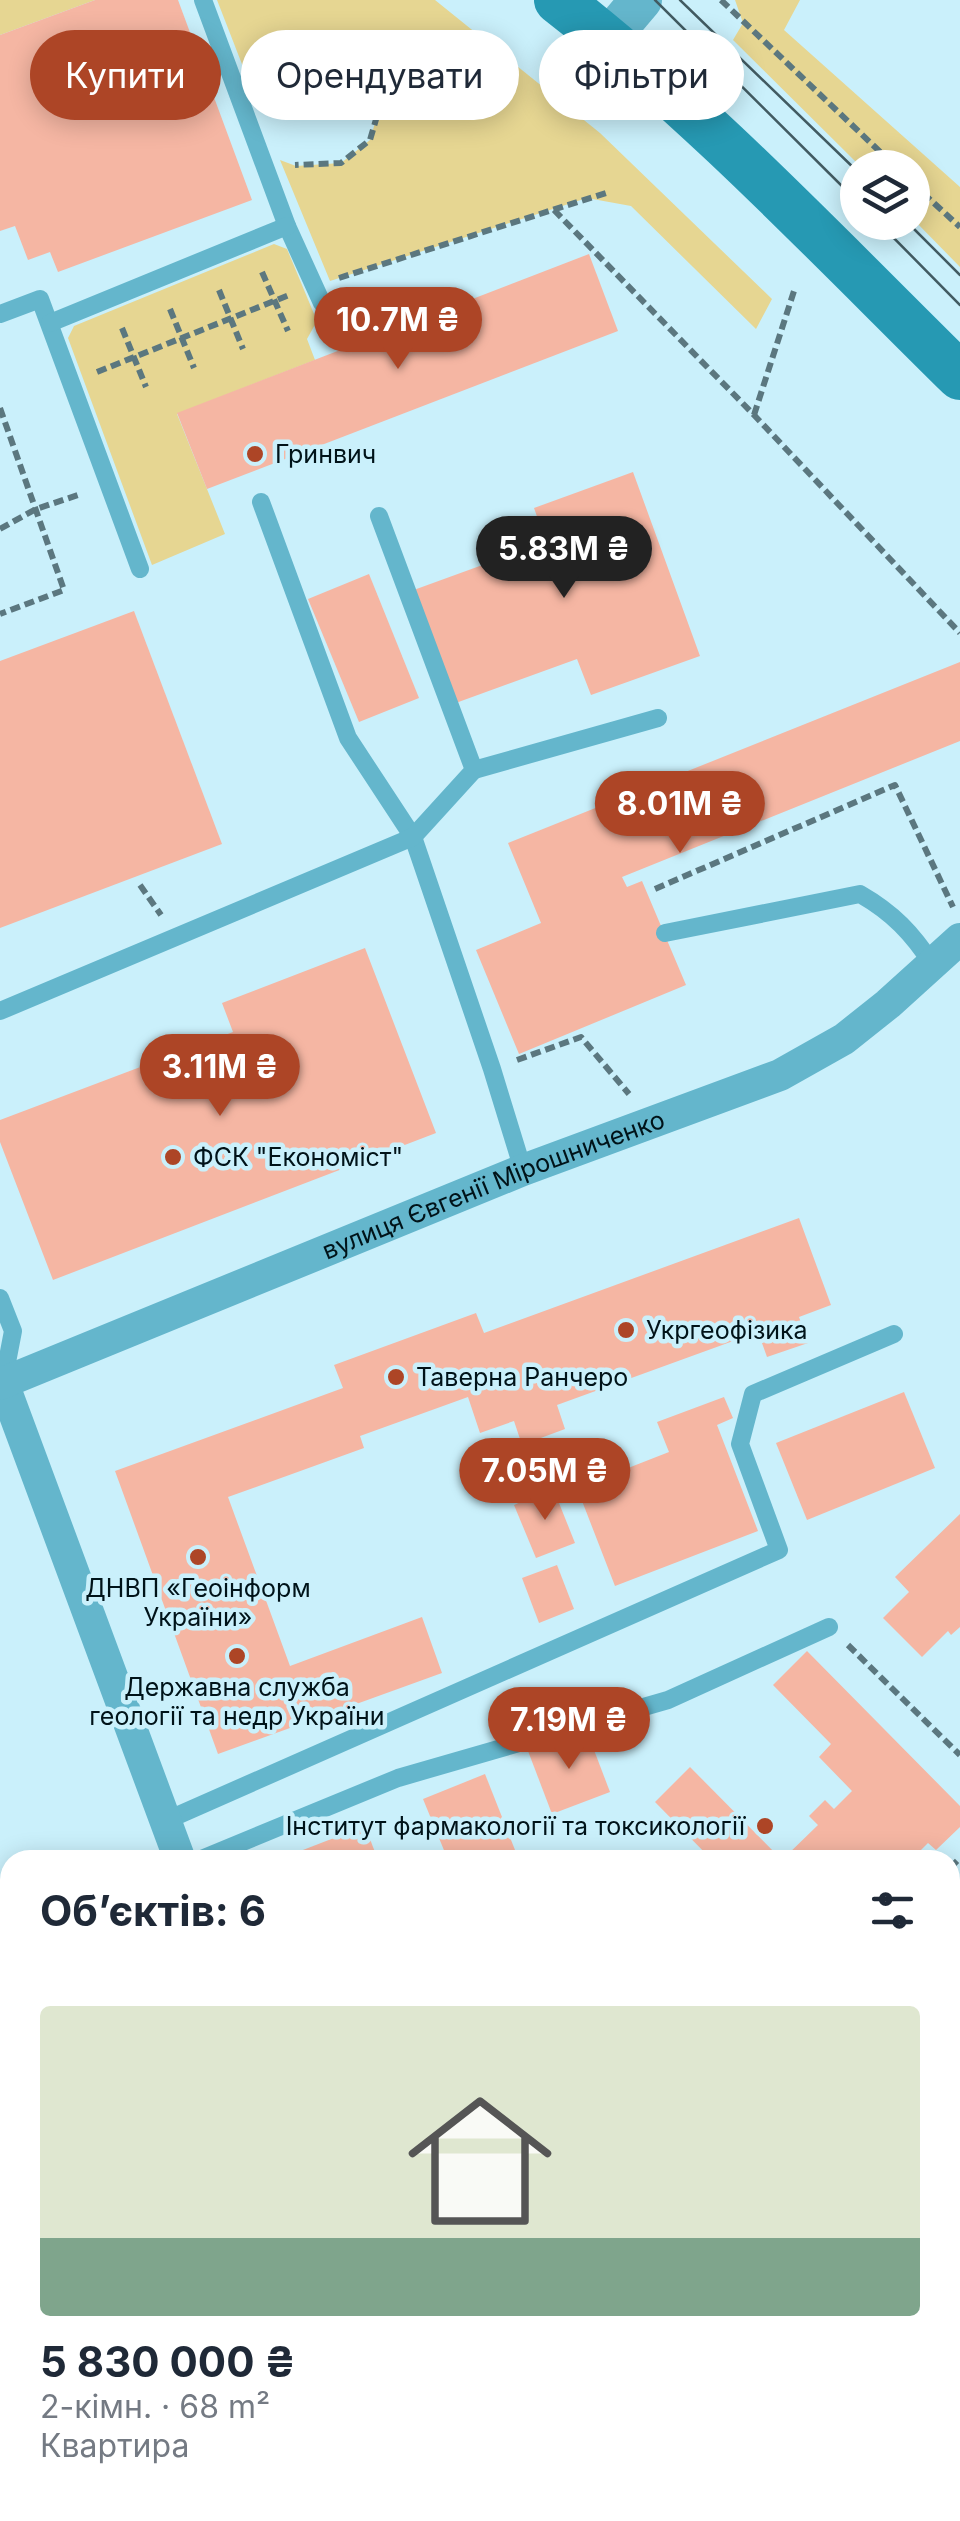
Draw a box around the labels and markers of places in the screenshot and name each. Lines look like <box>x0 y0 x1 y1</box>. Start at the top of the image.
pin: 10.7M ₴ <box>306 287 490 372</box>
place label: Гринвич <box>275 439 376 469</box>
marker: Гринвич <box>244 443 266 465</box>
pin: 5.83M ₴ <box>472 516 656 601</box>
pin: 8.01M ₴ <box>588 771 772 856</box>
pin: 3.11M ₴ <box>128 1034 312 1119</box>
place label: ФСК "Економіст" <box>193 1142 403 1172</box>
marker: ФСК "Економіст" <box>162 1146 184 1168</box>
place label: Укргеофізика <box>646 1315 808 1345</box>
marker: Укргеофізика <box>615 1319 637 1341</box>
place label: Таверна Ранчеро <box>416 1362 628 1392</box>
marker: Таверна Ранчеро <box>385 1366 407 1388</box>
pin: 7.05M ₴ <box>453 1438 637 1523</box>
marker: ДНВП «Геоінформ України» <box>187 1546 209 1568</box>
place label: ДНВП «Геоінформ України» <box>85 1573 311 1632</box>
marker: Державна служба геології та недр України <box>226 1645 248 1667</box>
place label: Державна служба геології та недр України <box>89 1672 385 1731</box>
pin: 7.19M ₴ <box>477 1687 661 1772</box>
place label: Інститут фармакології та токсикології <box>286 1811 747 1841</box>
marker: Інститут фармакології та токсикології <box>754 1815 776 1837</box>

